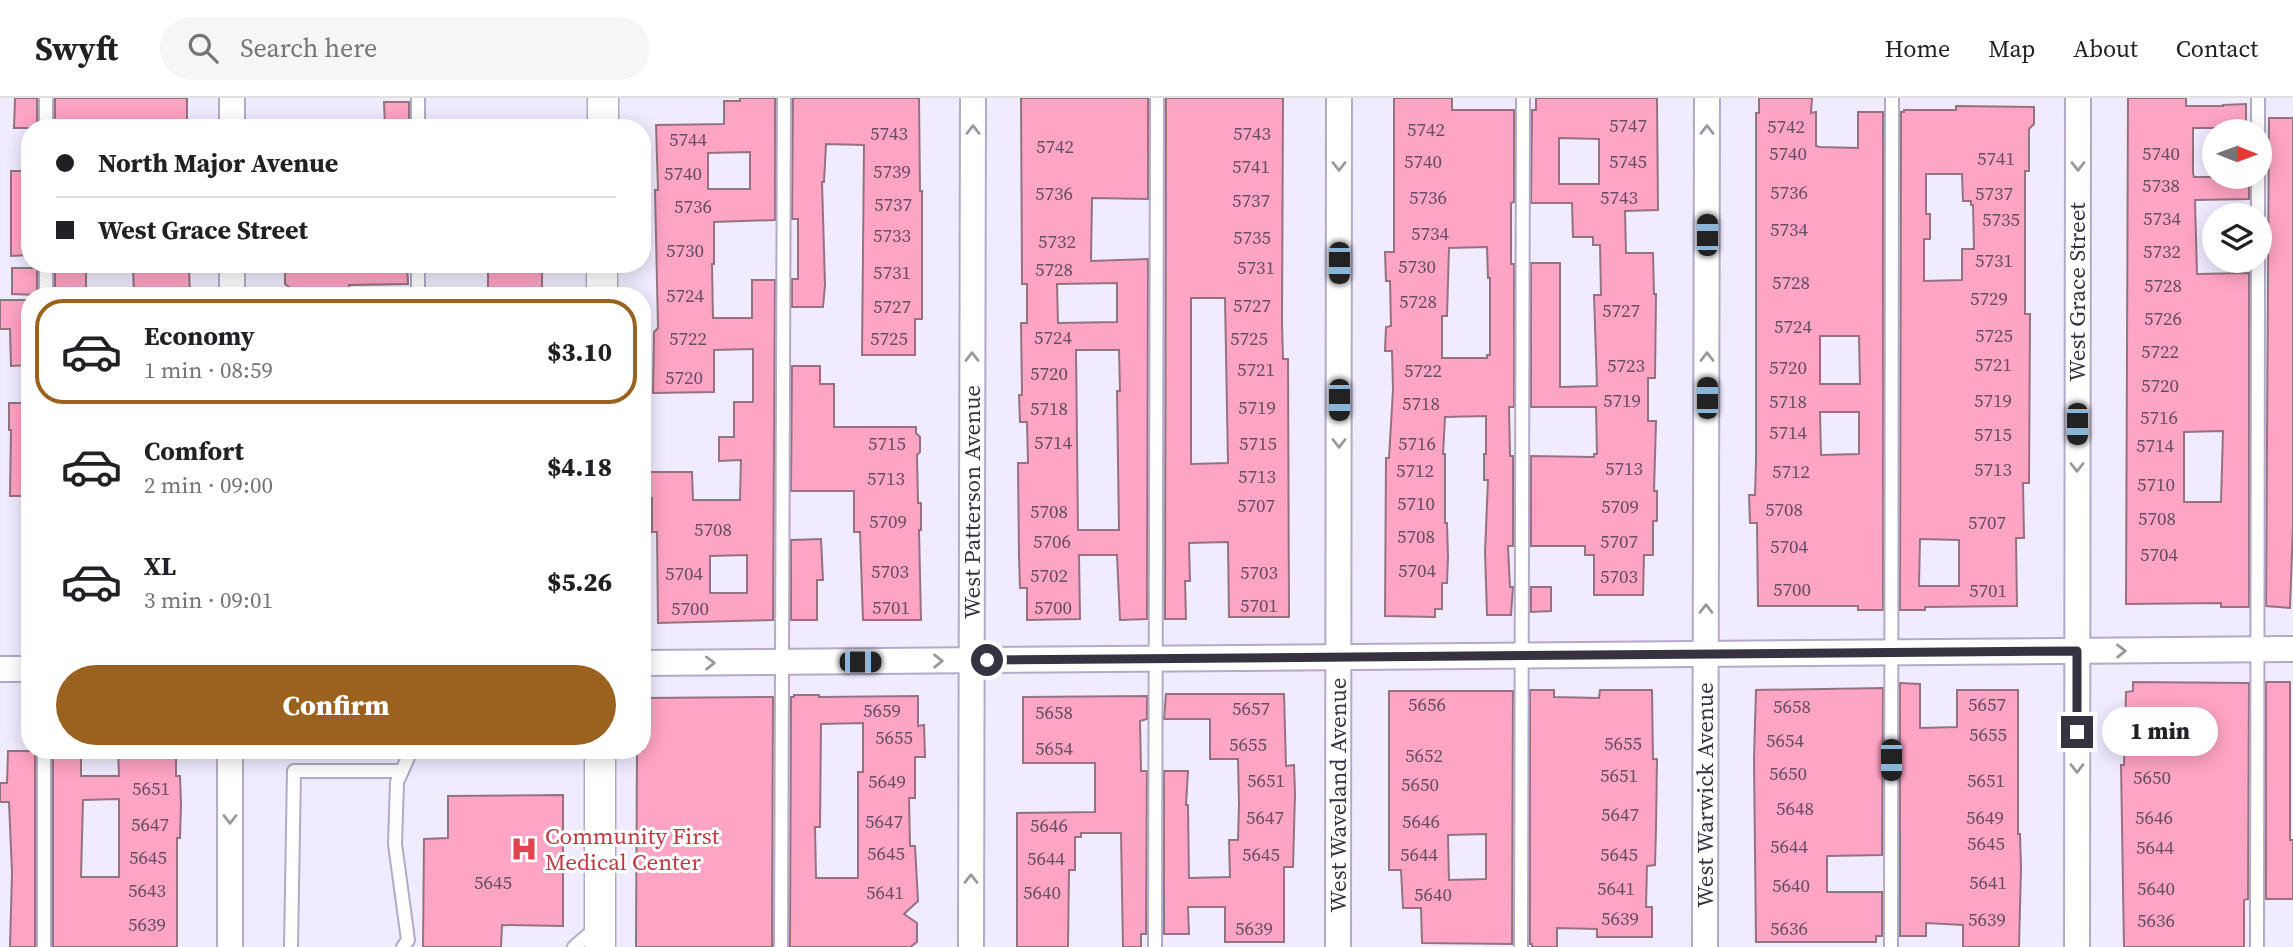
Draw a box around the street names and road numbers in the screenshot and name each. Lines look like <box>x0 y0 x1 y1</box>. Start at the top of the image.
street label: West Grace Street <box>2061 202 2093 382</box>
street label: West Patterson Avenue <box>956 385 988 619</box>
street label: West Waveland Avenue <box>1322 678 1354 912</box>
street label: West Warwick Avenue <box>1689 682 1721 908</box>

